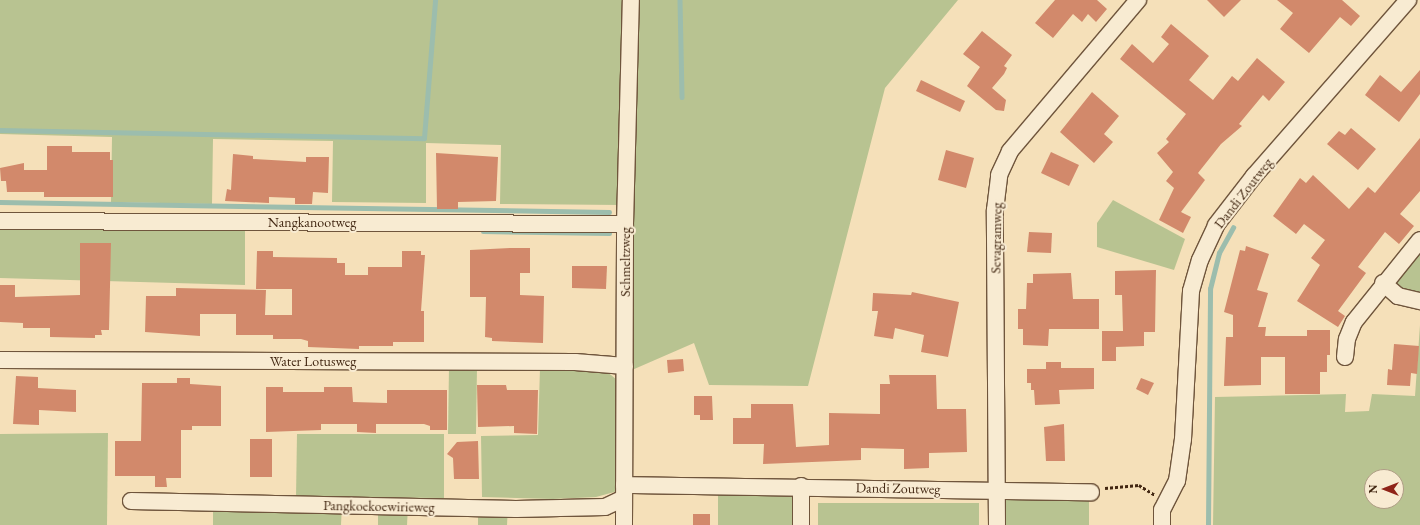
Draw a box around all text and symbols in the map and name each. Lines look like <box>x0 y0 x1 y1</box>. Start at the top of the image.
street label: Dandi Zoutweg <box>1210 154 1276 232</box>
street label: Sevagramweg <box>987 202 1005 274</box>
street label: Nangkanootweg <box>268 214 356 230</box>
street label: Schmeltzweg <box>617 227 633 297</box>
street label: Water Lotusweg <box>270 353 356 369</box>
north arrow <box>1364 469 1404 509</box>
street label: Dandi Zoutweg <box>855 479 941 497</box>
text: N <box>1366 485 1380 493</box>
street label: Pangkoekoewirieweg <box>323 497 435 515</box>

